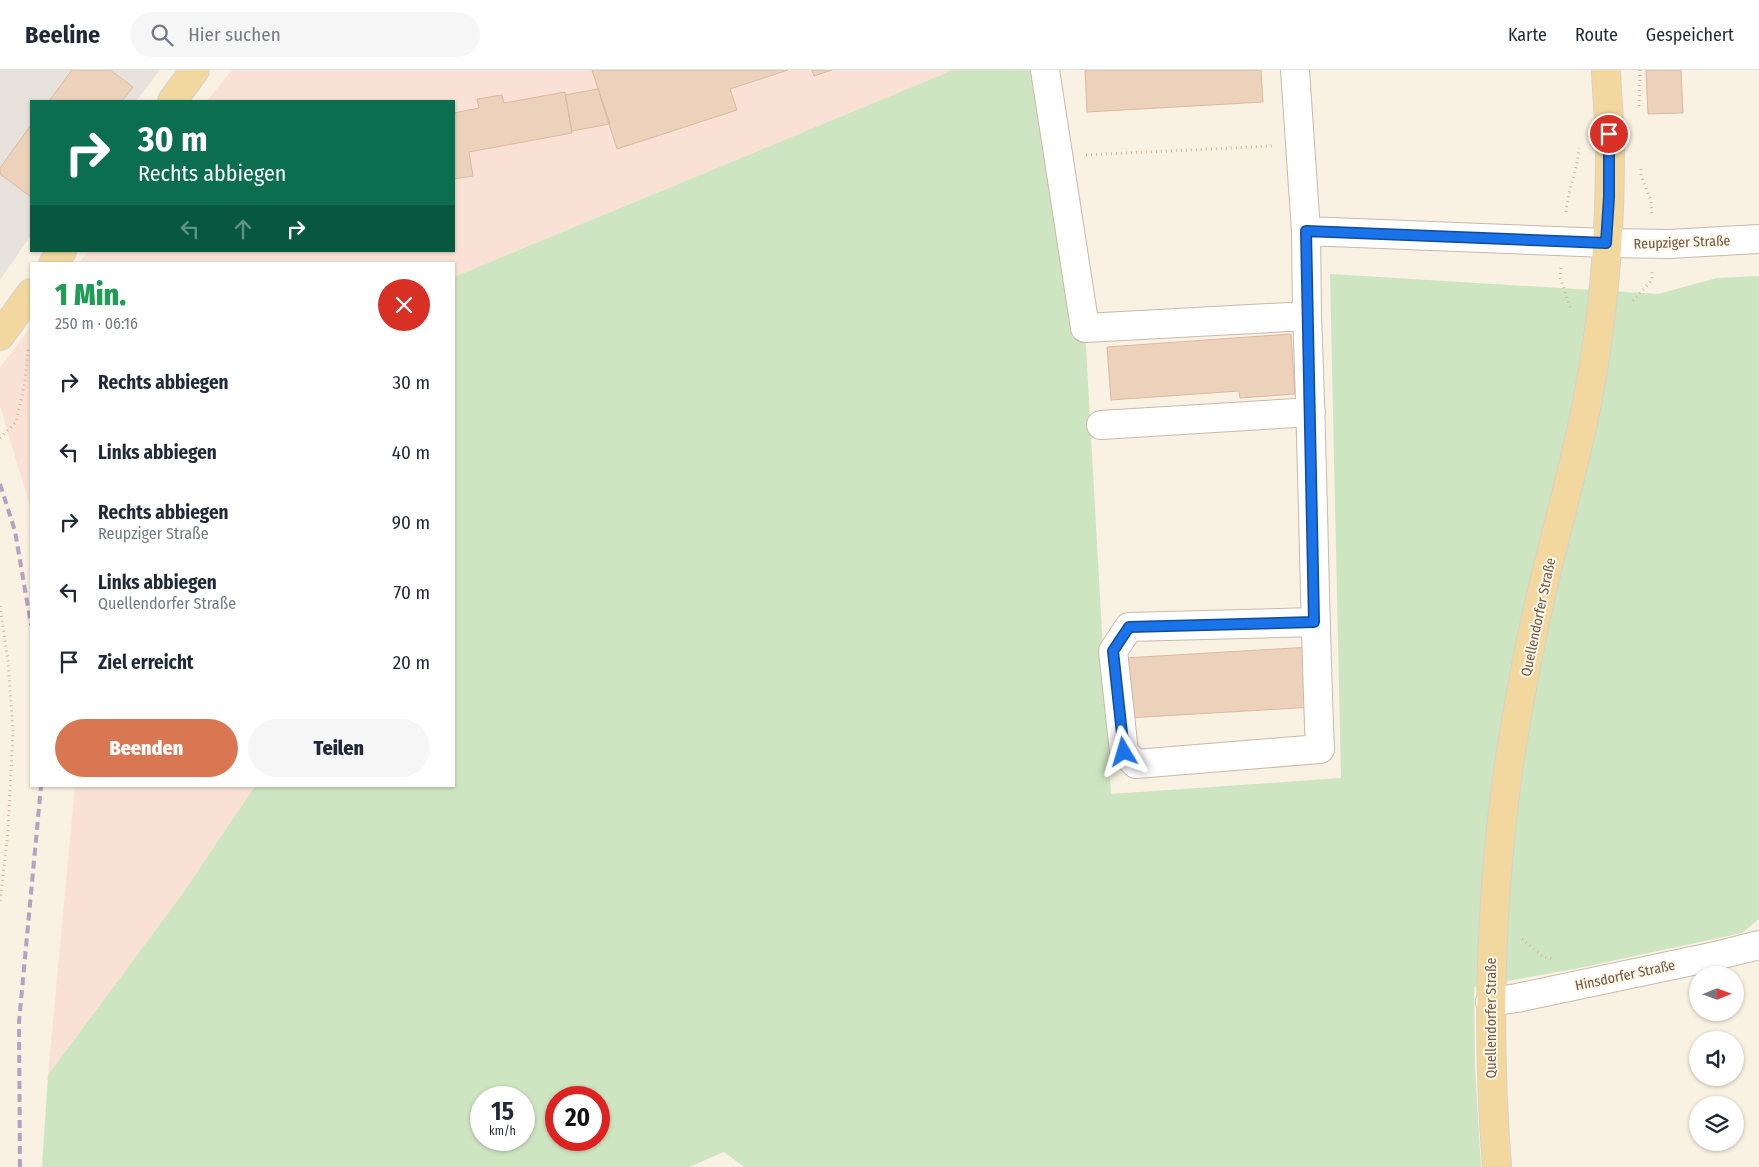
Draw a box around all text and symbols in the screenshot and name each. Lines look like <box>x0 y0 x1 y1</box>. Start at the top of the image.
search box <box>130 12 480 57</box>
text: Beeline <box>25 21 100 49</box>
icon: search <box>148 21 176 49</box>
text: Hier suchen <box>188 23 281 46</box>
text: Karte <box>1508 24 1547 46</box>
text: Route <box>1575 24 1618 46</box>
text: Gespeichert <box>1646 24 1734 46</box>
pin <box>1588 113 1630 155</box>
text: 30 m <box>138 118 208 160</box>
icon: right <box>55 120 120 185</box>
icon: arrive <box>1595 120 1623 148</box>
text: Rechts abbiegen <box>138 160 286 187</box>
icon: left <box>176 215 204 243</box>
icon: ahead <box>229 215 257 243</box>
icon: right <box>282 215 310 243</box>
street label: Reupziger Straße <box>1633 232 1731 253</box>
text: 1 Min. <box>55 277 126 313</box>
button: close <box>378 279 430 331</box>
text: 250 m · 06:16 <box>55 314 138 333</box>
icon: right <box>55 368 83 396</box>
text: Rechts abbiegen <box>98 371 228 394</box>
text: 30 m <box>392 371 430 394</box>
icon: left <box>55 438 83 466</box>
text: Links abbiegen <box>98 441 217 464</box>
text: 40 m <box>392 441 430 464</box>
text: Rechts abbiegen <box>98 501 228 524</box>
icon: right <box>55 508 83 536</box>
text: 90 m <box>392 511 430 534</box>
text: Reupziger Straße <box>98 524 209 543</box>
street label: Quellendorfer Straße <box>1518 556 1559 678</box>
text: Links abbiegen <box>98 571 217 594</box>
icon: left <box>55 578 83 606</box>
text: 70 m <box>394 581 430 604</box>
text: Quellendorfer Straße <box>98 594 236 613</box>
icon: arrive <box>55 648 83 676</box>
text: Ziel erreicht <box>98 651 194 674</box>
text: 20 m <box>393 651 430 674</box>
button: Beenden <box>55 719 238 777</box>
button: Teilen <box>248 719 430 777</box>
position arrow <box>1097 725 1149 777</box>
street label: Quellendorfer Straße <box>1483 957 1500 1078</box>
street label: Hinsdorfer Straße <box>1574 957 1677 994</box>
north arrow <box>1689 966 1744 1021</box>
map controls <box>1689 966 1744 1151</box>
button: sound <box>1689 1031 1744 1086</box>
speed limit sign: 20 <box>545 1086 610 1151</box>
button: layers <box>1689 1096 1744 1151</box>
text: 15 <box>491 1097 514 1127</box>
text: km/h <box>489 1124 516 1138</box>

